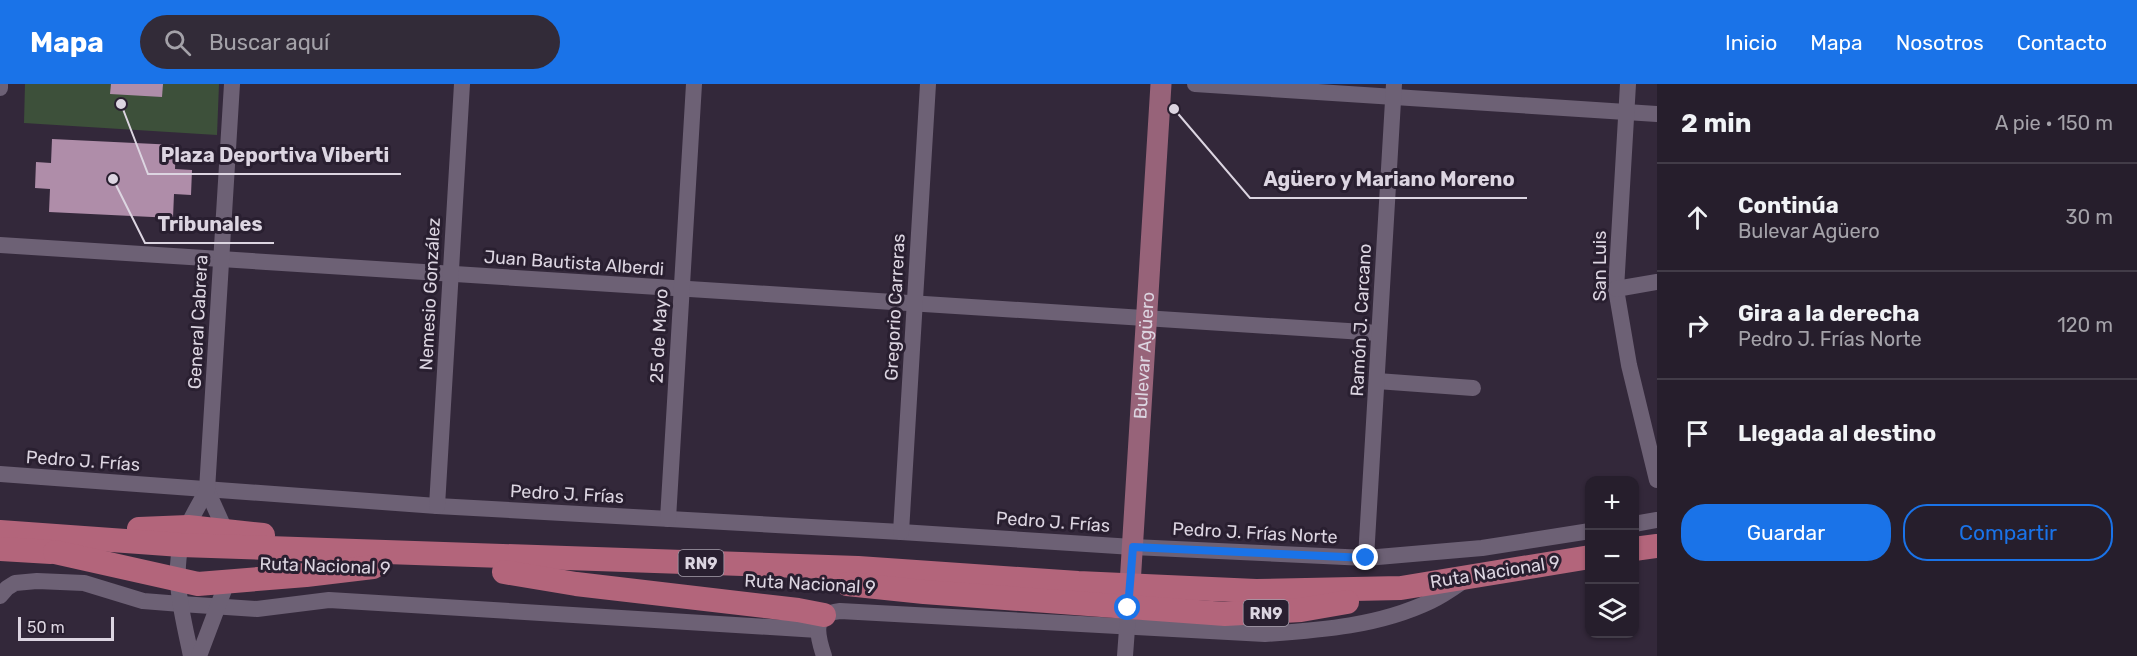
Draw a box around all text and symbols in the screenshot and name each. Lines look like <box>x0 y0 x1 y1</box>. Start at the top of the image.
search box <box>140 15 560 69</box>
text: Mapa <box>30 26 104 59</box>
icon: search <box>161 26 194 59</box>
text: Buscar aquí <box>209 29 329 56</box>
text: Inicio <box>1725 30 1777 55</box>
text: Mapa <box>1810 30 1863 55</box>
text: Nosotros <box>1896 30 1984 55</box>
text: Contacto <box>2017 30 2107 55</box>
text: 2 min <box>1681 108 1751 139</box>
text: A pie · 150 m <box>1995 111 2113 135</box>
callout: Plaza Deportiva Viberti <box>148 136 401 174</box>
text: Plaza Deportiva Viberti <box>161 143 389 167</box>
callout: Agüero y Mariano Moreno <box>1250 160 1527 198</box>
text: Agüero y Mariano Moreno <box>1263 167 1515 191</box>
text: Continúa <box>1738 192 1839 219</box>
icon: ahead <box>1681 201 1714 234</box>
callout: Tribunales <box>145 205 274 243</box>
text: 30 m <box>2066 205 2113 229</box>
text: Tribunales <box>157 212 263 236</box>
street label: Nemesio González <box>415 217 445 371</box>
text: Bulevar Agüero <box>1738 219 1880 243</box>
street label: San Luis <box>1589 231 1611 301</box>
street label: Gregorio Carreras <box>880 233 910 381</box>
street label: Ramón J. Carcano <box>1346 243 1376 397</box>
street label: Juan Bautista Alberdi <box>483 246 665 280</box>
street label: General Cabrera <box>183 254 213 390</box>
street label: 25 de Mayo <box>646 288 672 384</box>
street label: Bulevar Agüero <box>1129 291 1159 420</box>
text: Gira a la derecha <box>1738 300 1919 327</box>
icon: right <box>1681 309 1714 342</box>
text: 120 m <box>2057 313 2113 337</box>
text: Pedro J. Frías Norte <box>1738 327 1922 351</box>
icon: arrive <box>1681 417 1714 450</box>
text: Llegada al destino <box>1738 420 1936 447</box>
street label: Pedro J. Frías <box>25 446 141 476</box>
map controls <box>1585 476 1639 638</box>
button: + <box>1585 476 1639 530</box>
street label: Pedro J. Frías <box>509 480 625 508</box>
button: Guardar <box>1681 504 1891 561</box>
button: Compartir <box>1903 504 2113 561</box>
street label: Pedro J. Frías <box>995 507 1111 537</box>
street label: Pedro J. Frías Norte <box>1172 518 1338 548</box>
button: − <box>1585 530 1639 584</box>
route end <box>1352 544 1378 570</box>
road number: RN9 <box>678 550 724 576</box>
street label: Ruta Nacional 9 <box>1428 551 1562 593</box>
street label: Ruta Nacional 9 <box>259 553 391 579</box>
street label: Ruta Nacional 9 <box>744 570 876 598</box>
button: layers <box>1585 584 1639 638</box>
route start <box>1114 594 1140 620</box>
road number: RN9 <box>1244 600 1288 626</box>
scale bar <box>18 614 114 642</box>
text: 50 m <box>27 618 65 637</box>

